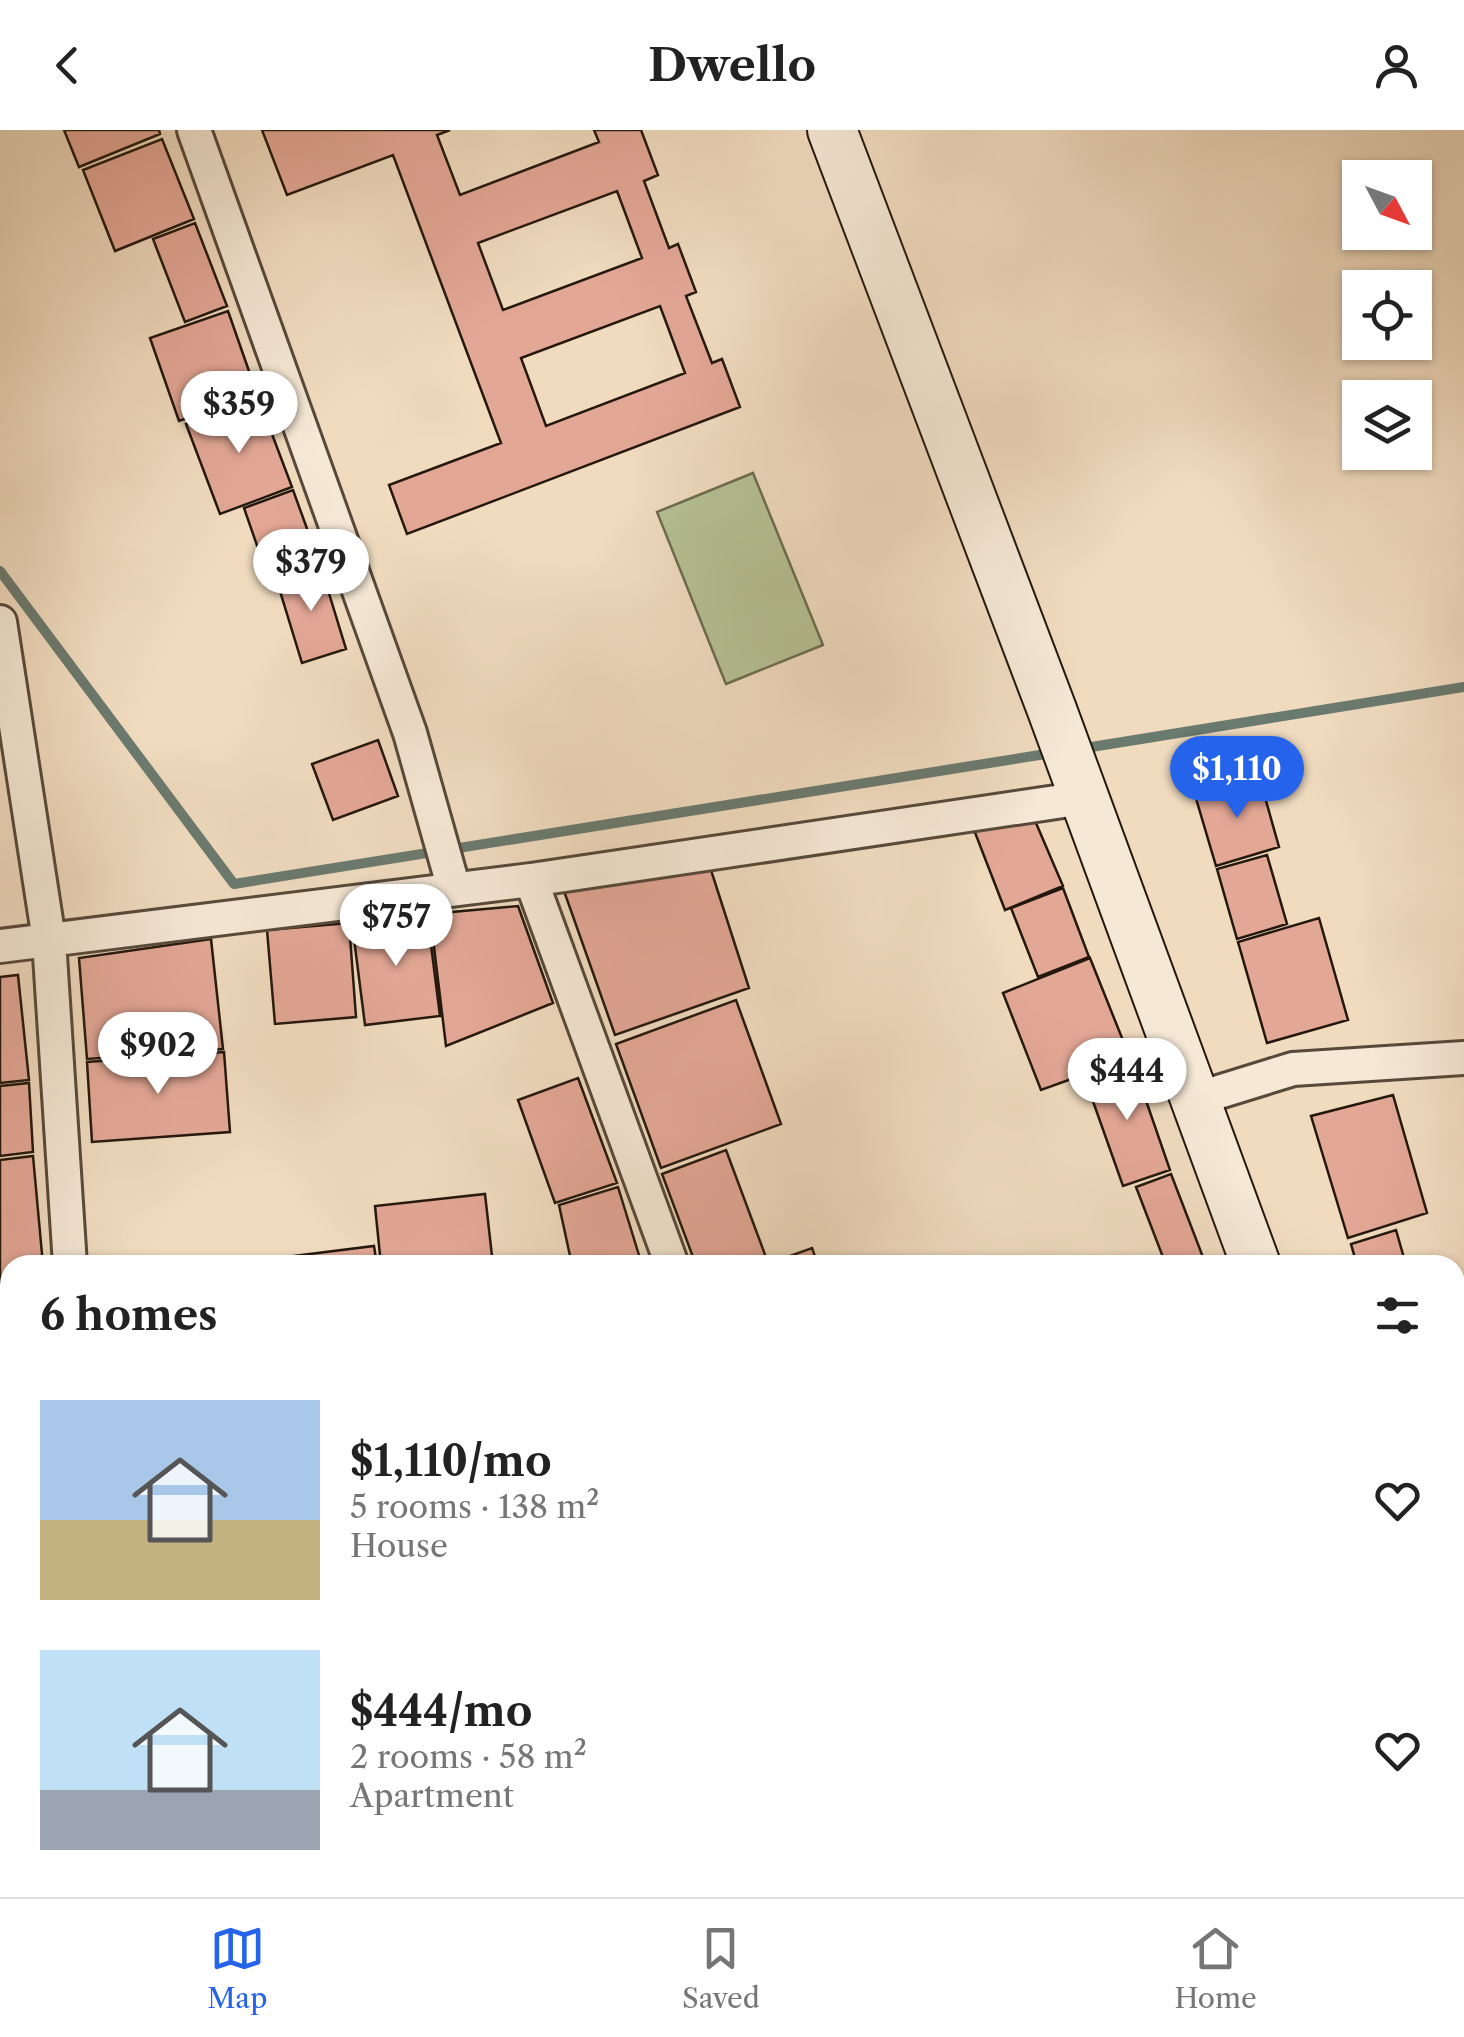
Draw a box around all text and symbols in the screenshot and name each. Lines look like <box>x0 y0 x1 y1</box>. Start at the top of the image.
text: Dwello <box>648 37 816 93</box>
icon: back <box>40 38 95 93</box>
icon: person <box>1369 38 1424 93</box>
north arrow <box>1342 160 1432 250</box>
map controls <box>1342 160 1432 470</box>
button: locate <box>1342 270 1432 360</box>
pin: $359 <box>180 371 298 456</box>
button: layers <box>1342 380 1432 470</box>
text: $359 <box>203 384 275 423</box>
pin: $379 <box>252 529 370 614</box>
text: $379 <box>275 542 347 581</box>
pin: $1,110 <box>1156 736 1318 821</box>
text: $1,110 <box>1192 749 1282 788</box>
pin: $757 <box>337 884 455 969</box>
text: $757 <box>362 897 430 936</box>
pin: $902 <box>99 1012 217 1097</box>
text: $902 <box>120 1025 196 1064</box>
pin: $444 <box>1068 1038 1186 1123</box>
text: $444 <box>1090 1051 1164 1090</box>
icon: filters <box>1370 1288 1425 1343</box>
text: 6 homes <box>40 1289 218 1341</box>
text: $1,110/mo <box>350 1435 552 1487</box>
icon: home <box>120 1440 240 1560</box>
icon: heart <box>1370 1473 1425 1528</box>
text: 5 rooms · 138 m² <box>350 1487 599 1526</box>
text: House <box>350 1526 448 1565</box>
text: $444/mo <box>350 1685 532 1737</box>
icon: home <box>120 1690 240 1810</box>
icon: heart <box>1370 1723 1425 1778</box>
text: 2 rooms · 58 m² <box>350 1737 587 1776</box>
text: Apartment <box>350 1776 514 1815</box>
tab: Map <box>207 1921 267 2015</box>
tab: Saved <box>682 1921 760 2015</box>
tab: Home <box>1174 1921 1257 2015</box>

